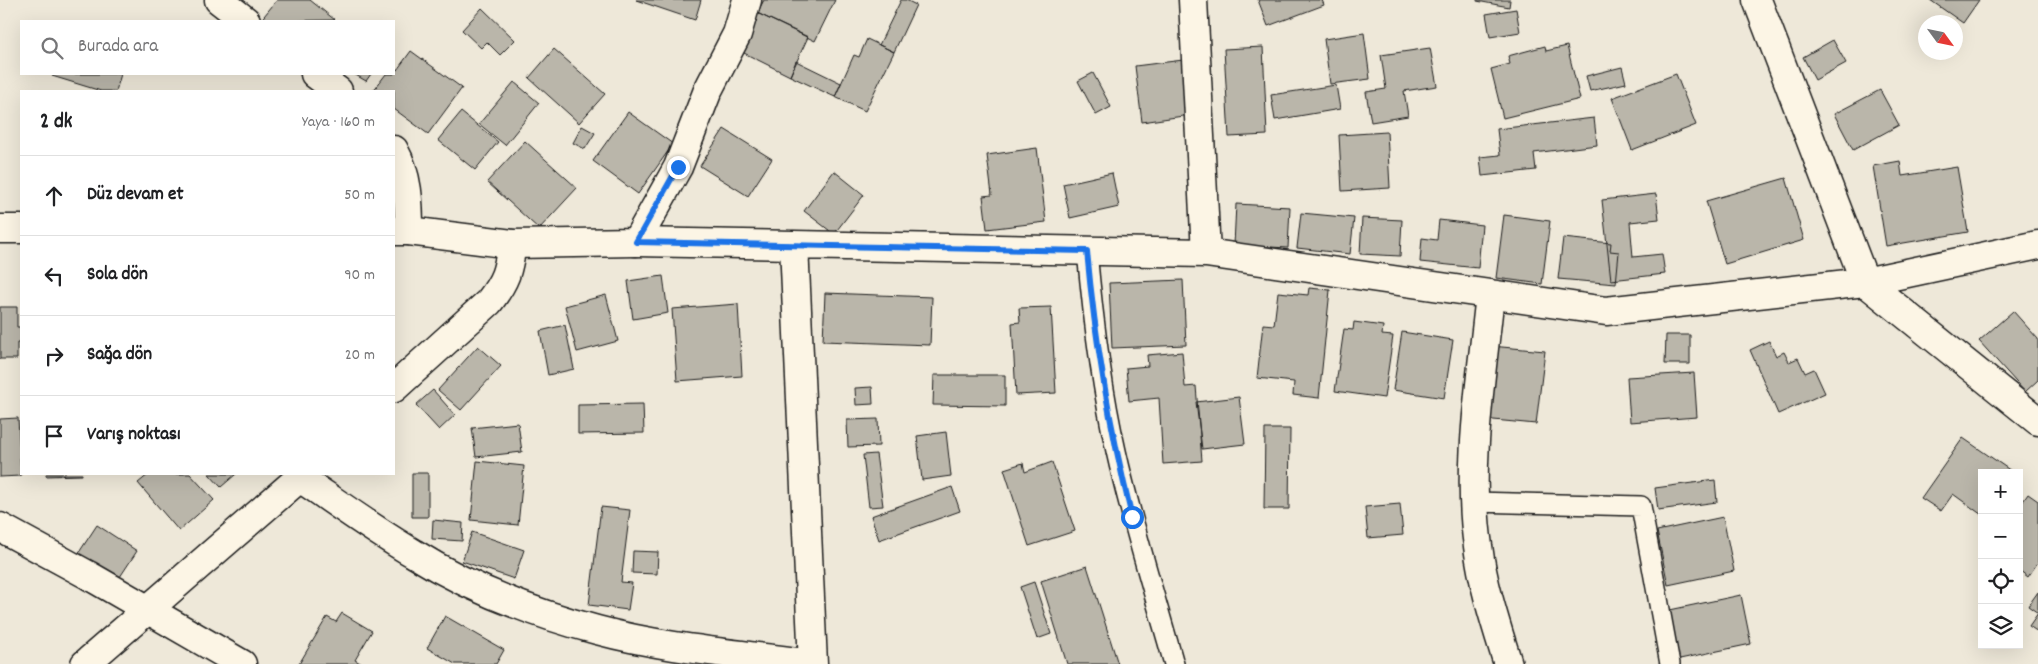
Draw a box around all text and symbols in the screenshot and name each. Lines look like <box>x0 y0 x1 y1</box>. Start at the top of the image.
north arrow <box>1918 15 1963 60</box>
search box <box>20 20 395 75</box>
icon: search <box>38 34 66 62</box>
text: Burada ara <box>78 34 158 61</box>
text: 2 dk <box>40 108 72 138</box>
text: Yaya · 160 m <box>302 111 375 134</box>
route end <box>667 156 690 179</box>
icon: ahead <box>40 182 68 210</box>
text: Düz devam et <box>87 182 183 209</box>
text: 50 m <box>344 184 375 207</box>
icon: left <box>40 262 68 290</box>
text: Sola dön <box>87 262 148 289</box>
text: 90 m <box>344 264 375 287</box>
icon: right <box>40 342 68 370</box>
text: Sağa dön <box>87 342 152 369</box>
text: 20 m <box>345 344 375 367</box>
icon: arrive <box>40 422 68 450</box>
text: Varış noktası <box>87 422 181 449</box>
map controls <box>1978 469 2023 649</box>
button: + <box>1978 469 2023 514</box>
route start <box>1121 506 1144 529</box>
button: − <box>1978 514 2023 559</box>
button: locate <box>1978 559 2023 604</box>
button: layers <box>1978 604 2023 649</box>

